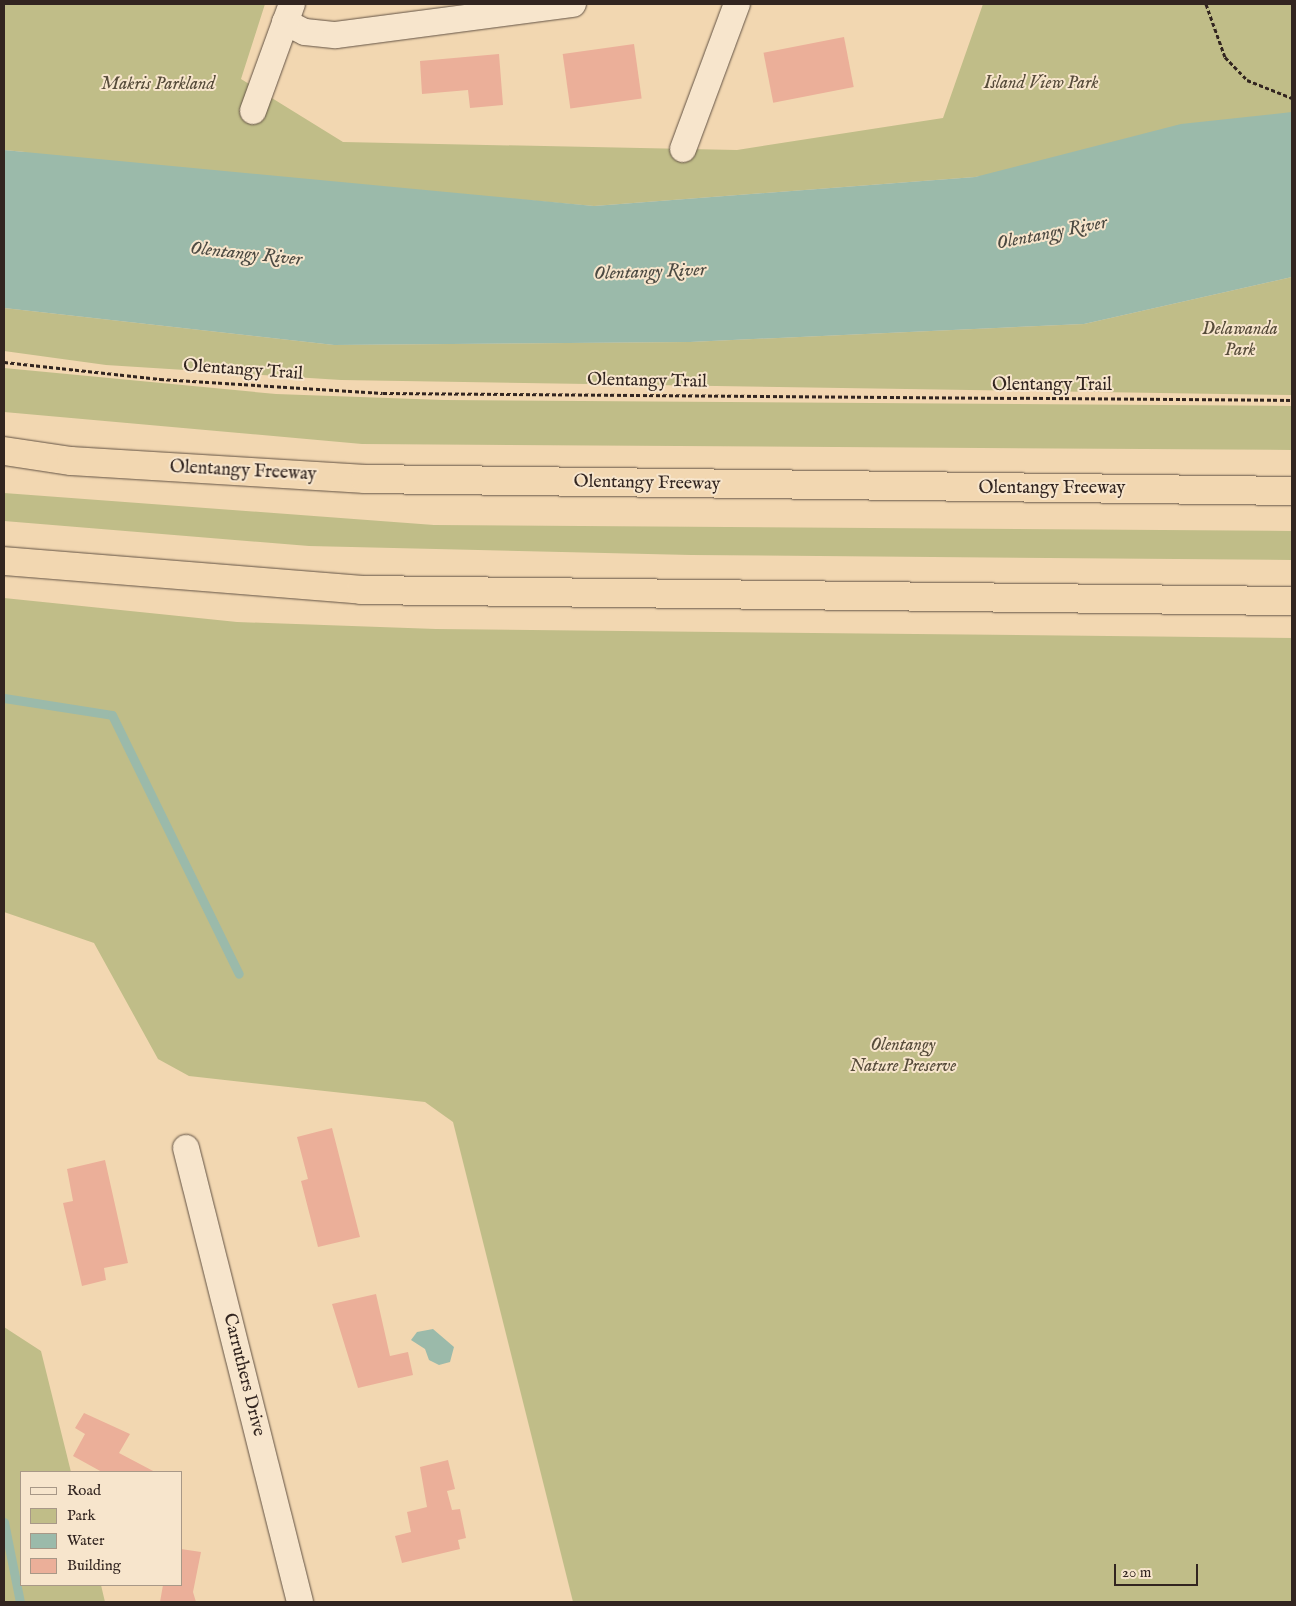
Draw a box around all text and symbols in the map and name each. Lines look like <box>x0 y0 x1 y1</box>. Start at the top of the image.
park label: Island View Park <box>984 73 1098 95</box>
park label: Makris Parkland <box>101 74 215 96</box>
water label: Olentangy River <box>995 212 1109 256</box>
water label: Olentangy River <box>189 238 303 272</box>
water label: Olentangy River <box>594 260 706 286</box>
park label: Delawanda Park <box>1202 320 1278 362</box>
street label: Olentangy Trail <box>182 356 304 386</box>
street label: Olentangy Trail <box>587 370 707 394</box>
street label: Olentangy Trail <box>992 375 1112 397</box>
street label: Olentangy Freeway <box>169 457 317 487</box>
street label: Olentangy Freeway <box>573 472 721 496</box>
street label: Olentangy Freeway <box>979 478 1125 500</box>
park label: Olentangy Nature Preserve <box>850 1036 956 1078</box>
street label: Carruthers Drive <box>217 1311 269 1439</box>
legend <box>20 1471 182 1586</box>
text: Road <box>67 1481 101 1500</box>
text: Park <box>67 1506 96 1525</box>
text: Water <box>67 1531 104 1550</box>
scale bar <box>1116 1554 1200 1586</box>
text: Building <box>67 1556 121 1575</box>
text: 20 m <box>1122 1563 1151 1582</box>

